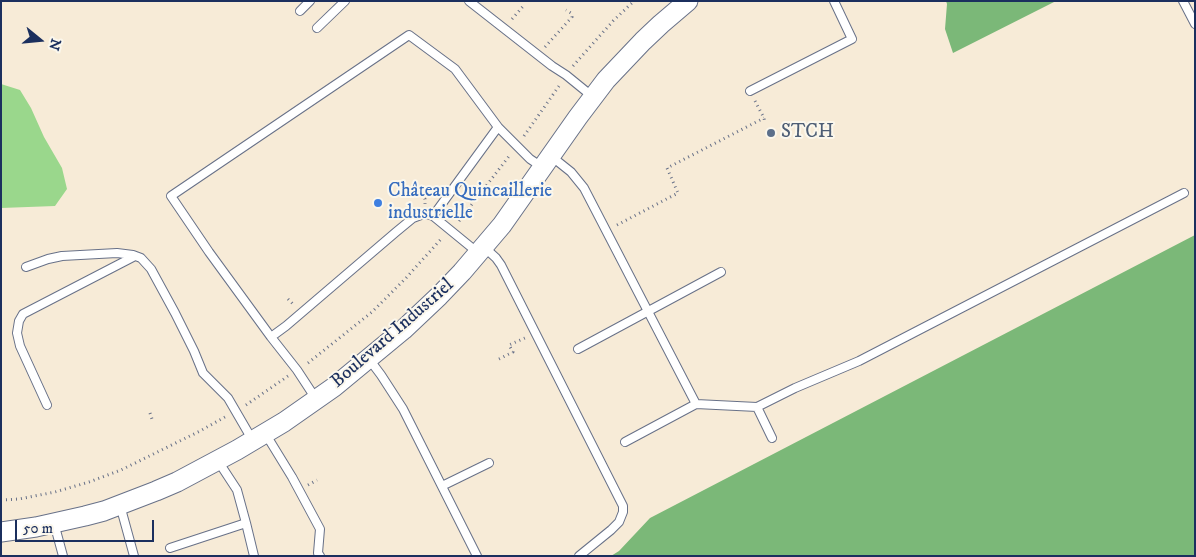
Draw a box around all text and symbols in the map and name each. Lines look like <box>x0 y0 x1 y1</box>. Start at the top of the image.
north arrow <box>15 15 65 65</box>
text: N <box>44 36 65 53</box>
place label: STCH <box>781 122 834 144</box>
marker: STCH <box>765 127 777 139</box>
place label: Château Quincaillerie industrielle <box>388 181 552 225</box>
marker: Château Quincaillerie industrielle <box>372 197 384 209</box>
street label: Boulevard Industriel <box>327 274 459 394</box>
scale bar <box>18 510 156 542</box>
text: 50 m <box>23 519 53 538</box>

